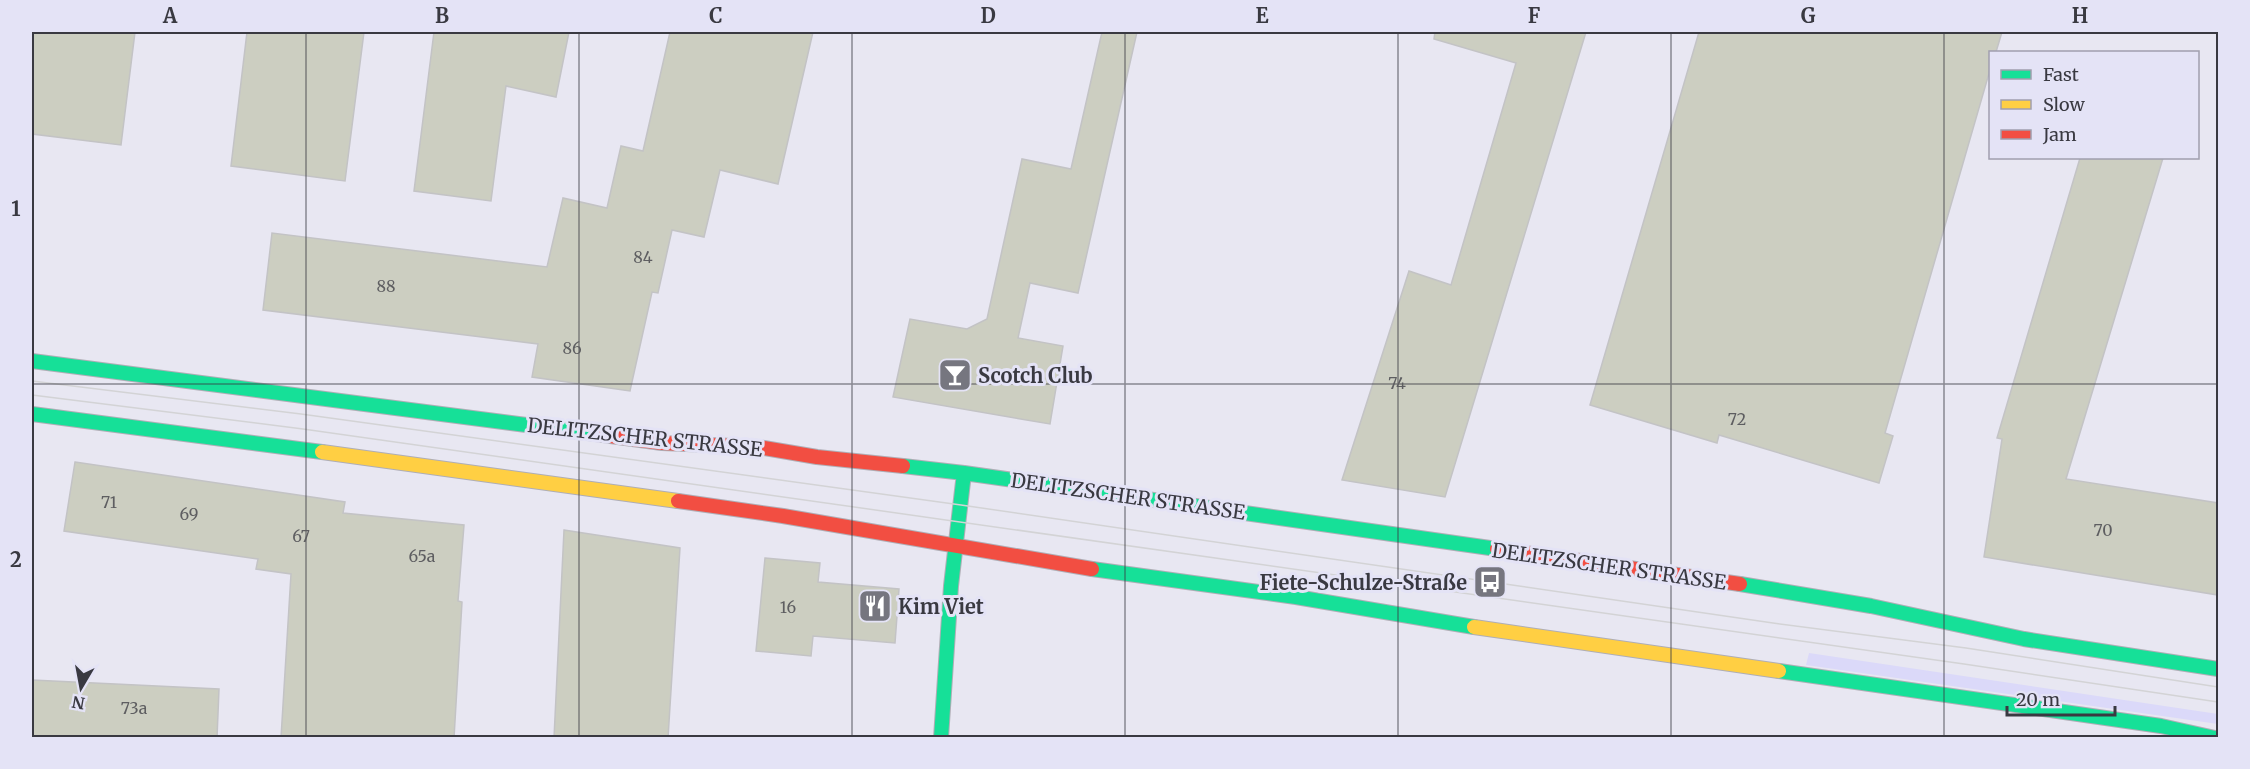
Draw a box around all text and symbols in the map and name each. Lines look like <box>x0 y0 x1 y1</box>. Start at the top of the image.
text: A <box>162 3 178 28</box>
text: B <box>435 3 449 28</box>
text: C <box>709 3 723 28</box>
text: D <box>980 3 996 28</box>
text: E <box>1255 3 1269 28</box>
text: F <box>1528 3 1541 28</box>
text: G <box>1801 3 1816 28</box>
text: H <box>2072 3 2088 28</box>
legend <box>1989 51 2199 159</box>
text: Fast <box>2043 63 2079 86</box>
text: Slow <box>2043 93 2086 116</box>
text: Jam <box>2042 123 2077 146</box>
text: 1 <box>11 196 21 221</box>
house number: 84 <box>633 247 653 267</box>
house number: 88 <box>376 276 396 296</box>
house number: 86 <box>562 338 582 358</box>
bar icon: Scotch Club <box>937 357 973 393</box>
place label: Scotch Club <box>978 363 1093 388</box>
house number: 74 <box>1388 373 1406 393</box>
house number: 72 <box>1728 409 1746 429</box>
street label: DELITZSCHER STRASSE <box>526 412 764 462</box>
street label: DELITZSCHER STRASSE <box>1009 467 1247 525</box>
house number: 71 <box>101 492 117 512</box>
house number: 69 <box>180 504 198 524</box>
house number: 70 <box>2094 520 2113 540</box>
house number: 67 <box>292 526 310 546</box>
street label: DELITZSCHER STRASSE <box>1490 537 1728 595</box>
house number: 65a <box>409 546 436 566</box>
text: 2 <box>10 547 22 572</box>
bus stop icon: Fiete-Schulze-Straße <box>1472 564 1508 600</box>
place label: Fiete-Schulze-Straße <box>1260 570 1467 595</box>
restaurant icon: Kim Viet <box>857 588 893 624</box>
place label: Kim Viet <box>898 594 984 619</box>
house number: 16 <box>780 597 796 617</box>
north arrow <box>51 658 111 718</box>
scale bar <box>2007 679 2115 717</box>
text: 20 m <box>2016 688 2060 711</box>
text: N <box>70 692 86 714</box>
house number: 73a <box>121 698 148 718</box>

